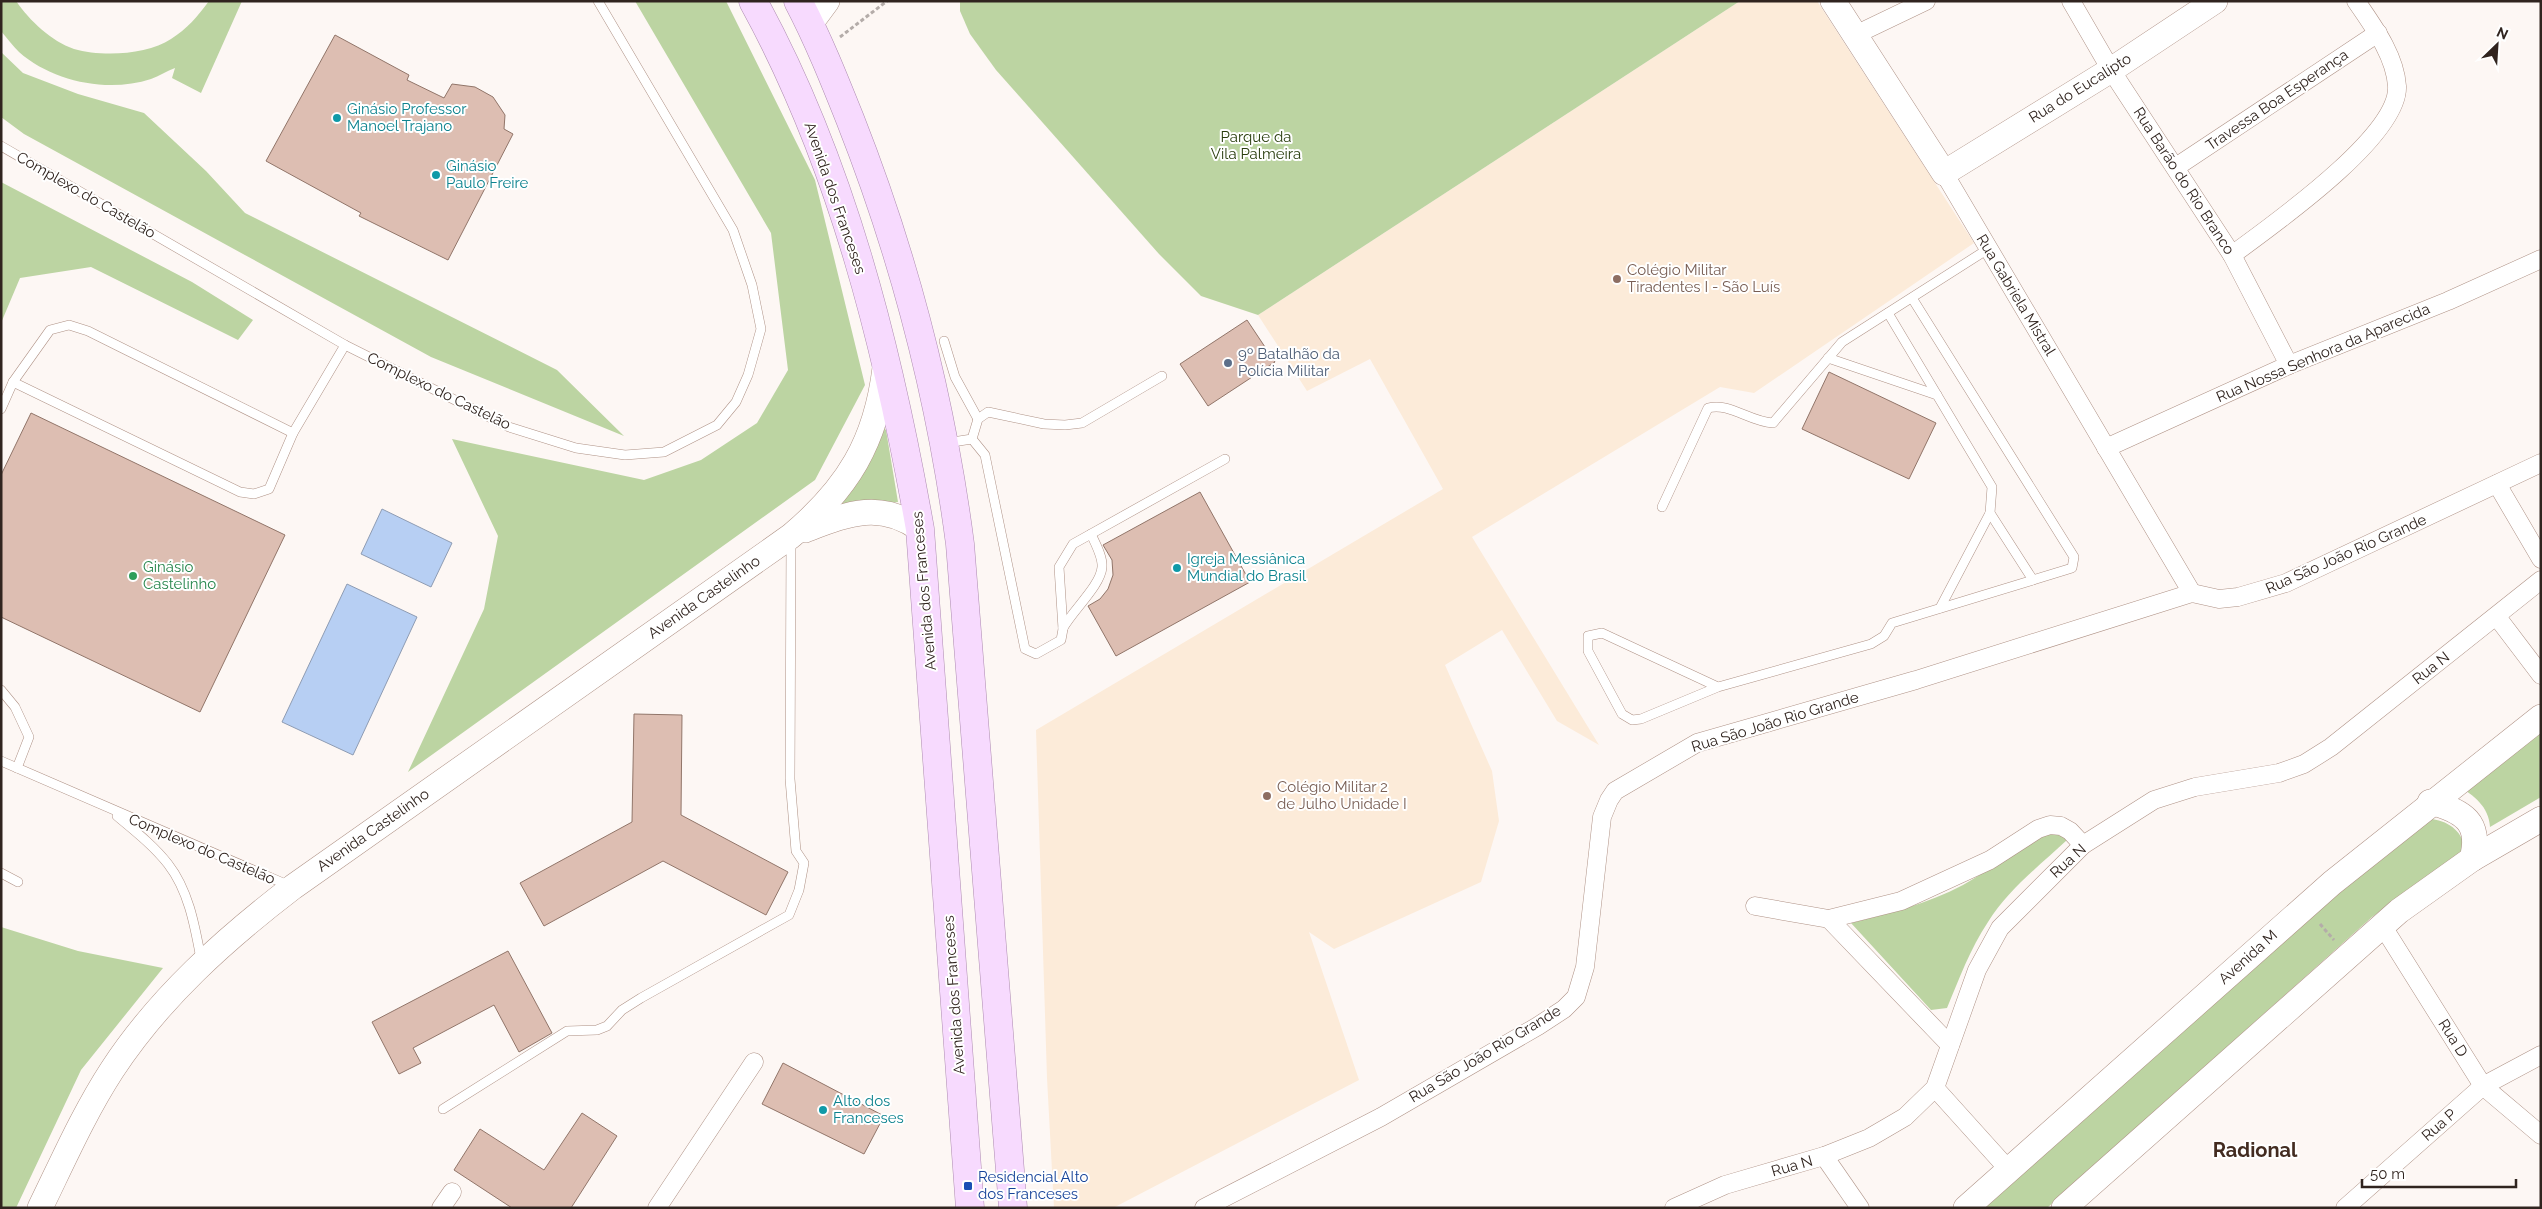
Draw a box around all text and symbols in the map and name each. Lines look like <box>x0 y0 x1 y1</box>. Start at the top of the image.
north arrow <box>2472 20 2522 70</box>
text: N <box>2494 24 2511 43</box>
street label: Travessa Boa Esperança <box>2202 46 2352 154</box>
street label: Rua do Eucalípto <box>2026 49 2135 127</box>
place label: Ginásio Professor Manoel Trajano <box>347 100 467 135</box>
street label: Rua Barão do Rio Branco <box>2130 104 2238 258</box>
marker: Ginásio Professor Manoel Trajano <box>331 112 343 124</box>
street label: Avenida dos Franceses <box>801 120 869 276</box>
park label: Parque da Vila Palmeira <box>1211 128 1301 163</box>
street label: Complexo do Castelão <box>13 148 159 242</box>
place label: Ginásio Paulo Freire <box>446 157 529 192</box>
marker: Ginásio Paulo Freire <box>430 169 442 181</box>
street label: Rua Gabriela Mistral <box>1973 231 2060 360</box>
place label: Colégio Militar Tiradentes I - São Luís <box>1627 261 1780 296</box>
marker: Colégio Militar Tiradentes I - São Luís <box>1611 273 1623 285</box>
street label: Rua Nossa Senhora da Aparecida <box>2213 300 2433 406</box>
place label: 9º Batalhão da Polícia Militar <box>1238 345 1340 380</box>
street label: Complexo do Castelão <box>364 348 514 434</box>
marker: 9º Batalhão da Polícia Militar <box>1222 357 1234 369</box>
street label: Rua São João Rio Grande <box>2263 510 2429 598</box>
street label: Avenida dos Franceses <box>908 511 940 671</box>
place label: Igreja Messiânica Mundial do Brasil <box>1187 550 1307 585</box>
street label: Avenida Castelinho <box>644 552 764 642</box>
place label: Ginásio Castelinho <box>143 558 216 593</box>
marker: Igreja Messiânica Mundial do Brasil <box>1171 562 1183 574</box>
marker: Ginásio Castelinho <box>127 570 139 582</box>
street label: Rua N <box>2409 648 2453 688</box>
street label: Rua São João Rio Grande <box>1689 688 1861 756</box>
place label: Colégio Militar 2 de Julho Unidade I <box>1277 778 1407 813</box>
street label: Avenida Castelinho <box>313 785 433 875</box>
marker: Colégio Militar 2 de Julho Unidade I <box>1261 790 1273 802</box>
street label: Complexo do Castelão <box>126 810 278 888</box>
street label: Rua N <box>2046 840 2090 882</box>
street label: Avenida dos Franceses <box>939 915 969 1075</box>
street label: Avenida M <box>2215 926 2281 988</box>
street label: Rua São João Rio Grande <box>1406 1001 1564 1107</box>
street label: Rua D <box>2434 1016 2472 1061</box>
place label: Alto dos Franceses <box>833 1092 904 1127</box>
marker: Alto dos Franceses <box>817 1104 829 1116</box>
street label: Rua P <box>2418 1105 2460 1145</box>
district label: Radional <box>2213 1138 2298 1162</box>
street label: Rua N <box>1769 1152 1815 1180</box>
scale bar <box>2362 1156 2516 1188</box>
text: 50 m <box>2370 1165 2405 1183</box>
place label: Residencial Alto dos Franceses <box>978 1168 1089 1203</box>
marker: Residencial Alto dos Franceses <box>962 1180 974 1192</box>

